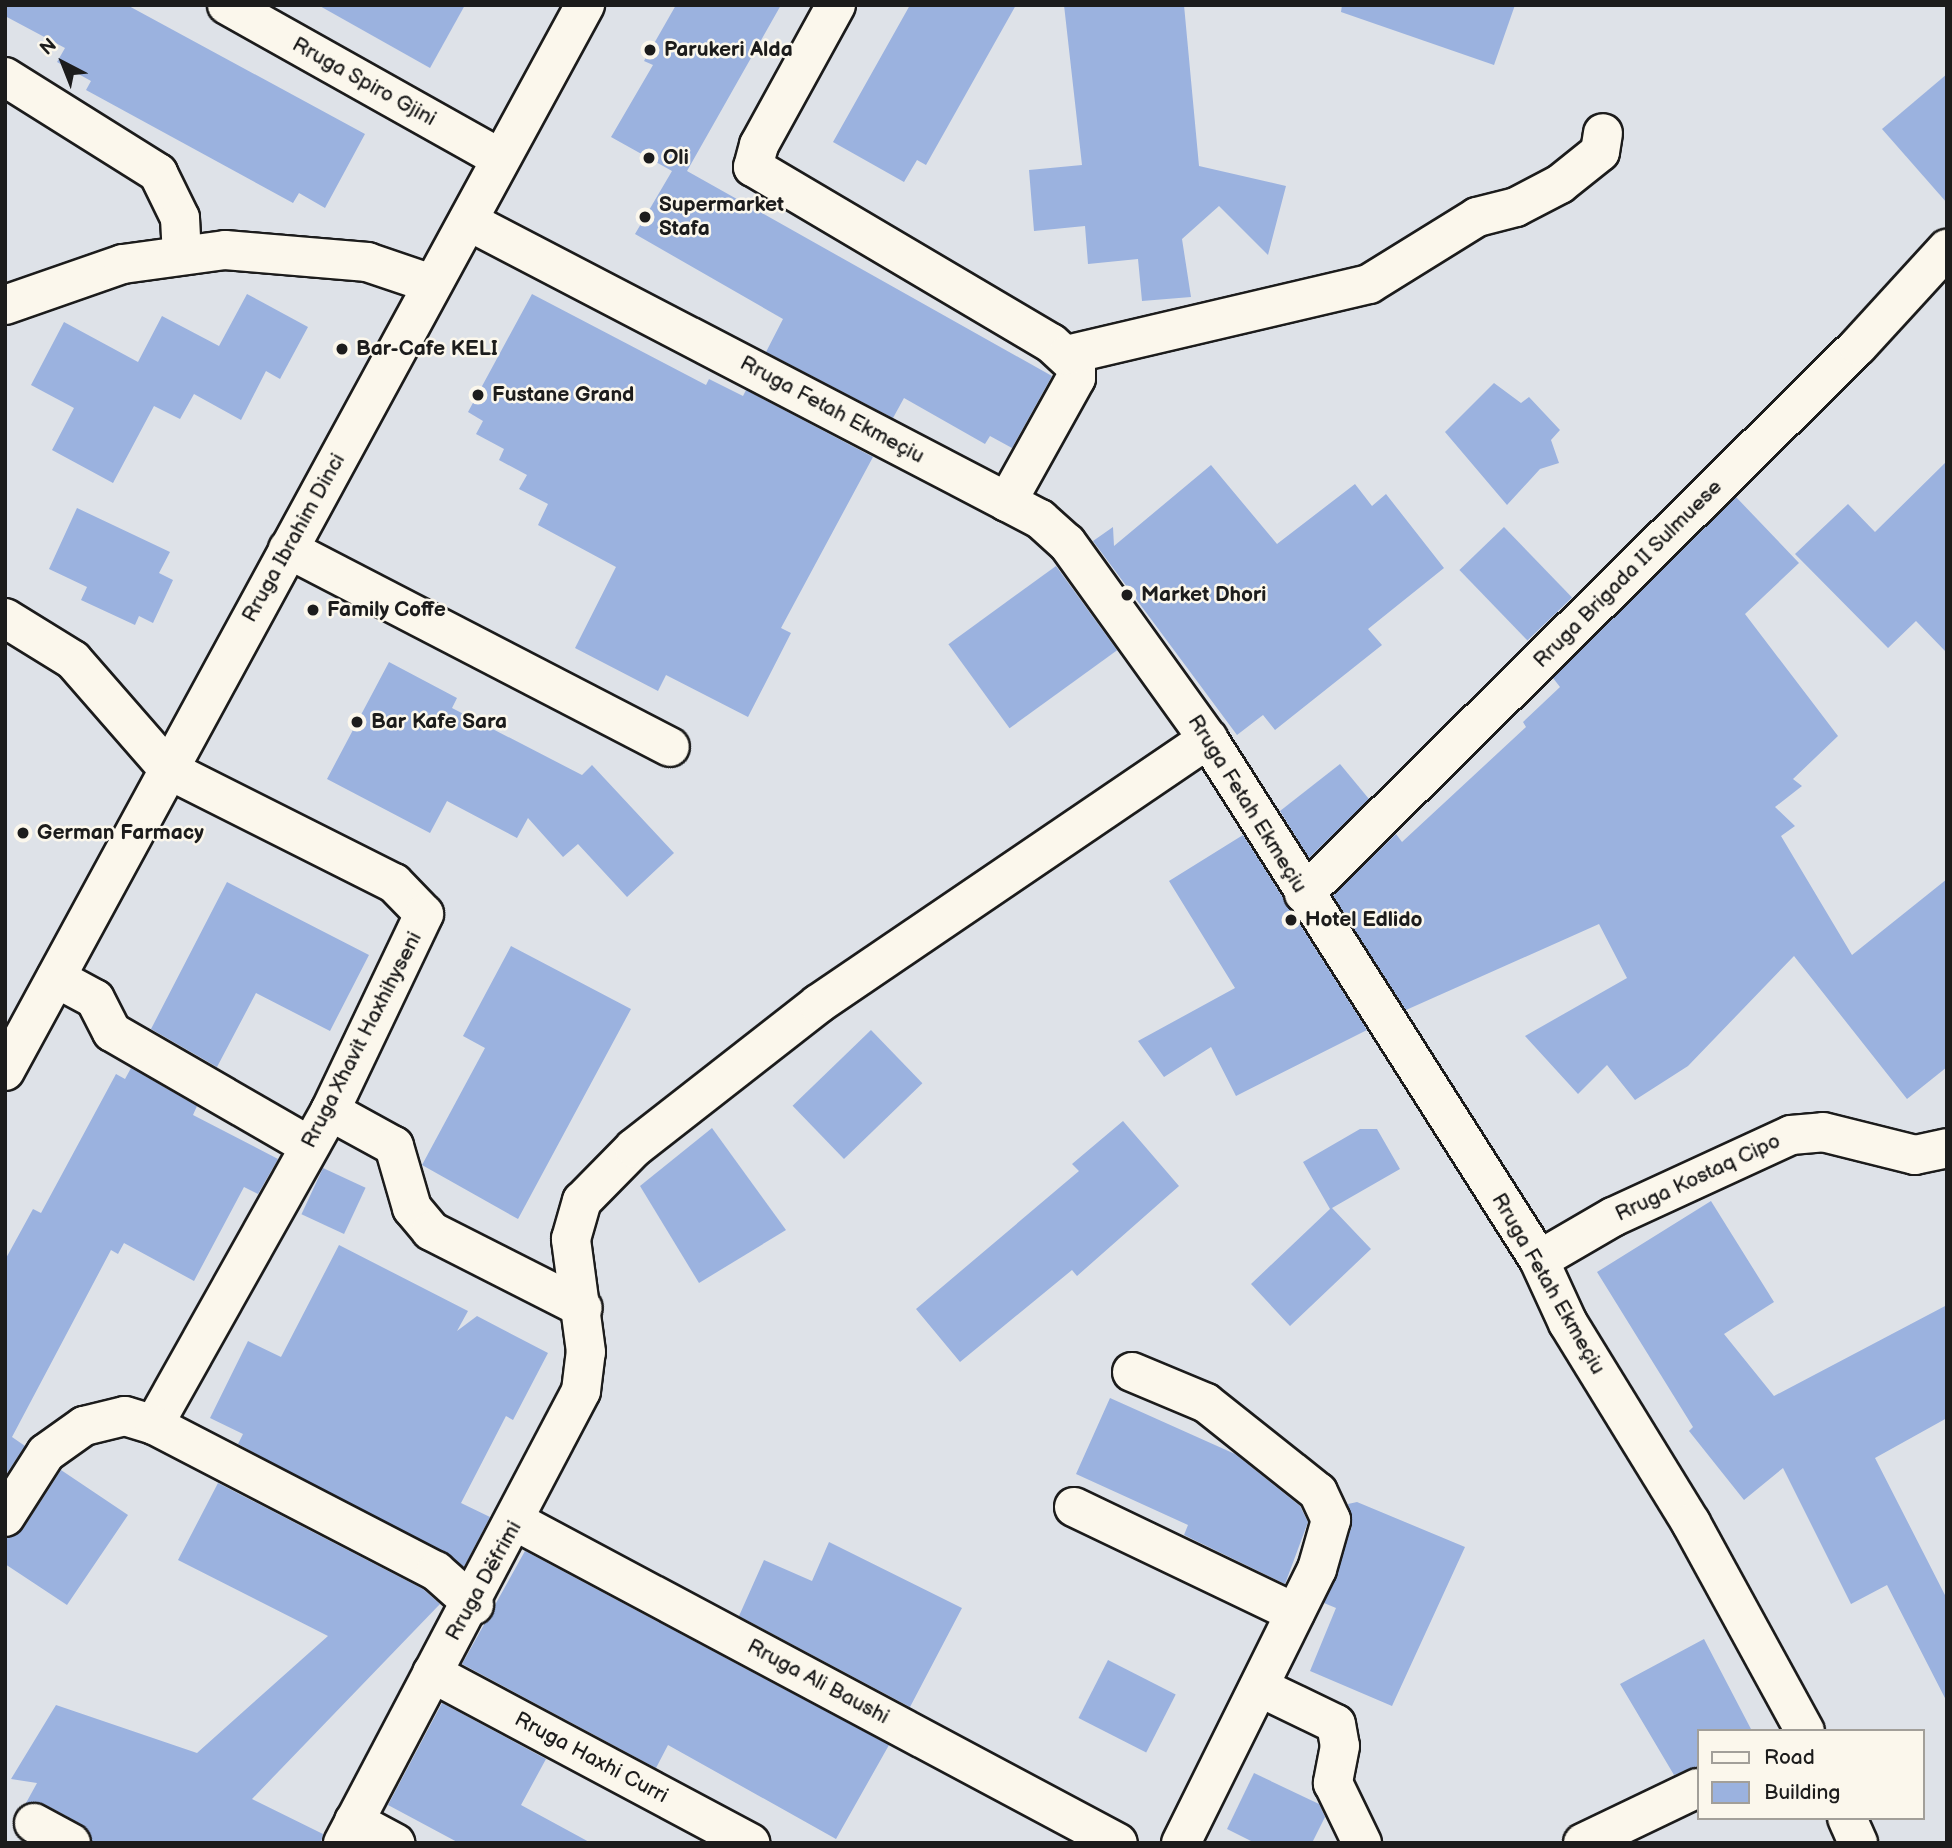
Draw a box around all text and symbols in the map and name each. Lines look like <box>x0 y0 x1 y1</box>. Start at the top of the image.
north arrow <box>28 28 98 98</box>
street label: Rruga Spiro Gjini <box>288 32 440 132</box>
text: N <box>36 34 62 60</box>
place label: Parukeri Alda <box>664 37 793 63</box>
marker: Parukeri Alda <box>642 42 658 58</box>
place label: Oli <box>663 145 689 171</box>
marker: Oli <box>641 150 657 166</box>
place label: Supermarket Stafa <box>659 192 784 242</box>
marker: Supermarket Stafa <box>637 209 653 225</box>
place label: Bar-Cafe KELI <box>356 336 498 362</box>
marker: Bar-Cafe KELI <box>334 341 350 357</box>
street label: Rruga Fetah Ekmeçiu <box>736 351 928 469</box>
place label: Fustane Grand <box>492 382 634 408</box>
marker: Fustane Grand <box>470 387 486 403</box>
street label: Rruga Ibrahim Dinci <box>237 449 351 627</box>
street label: Rruga Brigada II Sulmuese <box>1528 474 1728 674</box>
place label: Market Dhori <box>1141 582 1266 608</box>
marker: Market Dhori <box>1119 587 1135 603</box>
place label: Family Coffe <box>327 597 446 623</box>
marker: Family Coffe <box>305 602 321 618</box>
place label: Bar Kafe Sara <box>371 709 507 735</box>
street label: Rruga Fetah Ekmeçiu <box>1182 710 1312 898</box>
marker: Bar Kafe Sara <box>349 714 365 730</box>
place label: German Farmacy <box>37 820 204 846</box>
marker: German Farmacy <box>15 825 31 841</box>
place label: Hotel Edlido <box>1305 907 1422 933</box>
marker: Hotel Edlido <box>1283 912 1299 928</box>
street label: Rruga Xhavit Haxhihyseni <box>296 927 428 1153</box>
street label: Rruga Kostaq Cipo <box>1611 1129 1785 1227</box>
street label: Rruga Fetah Ekmeçiu <box>1486 1189 1610 1379</box>
street label: Rruga Dëfrimi <box>441 1517 527 1645</box>
street label: Rruga Ali Baushi <box>743 1634 893 1730</box>
street label: Rruga Haxhi Curri <box>510 1707 672 1809</box>
legend <box>1696 1729 1924 1820</box>
text: Road <box>1764 1745 1815 1770</box>
text: Building <box>1764 1780 1840 1805</box>

